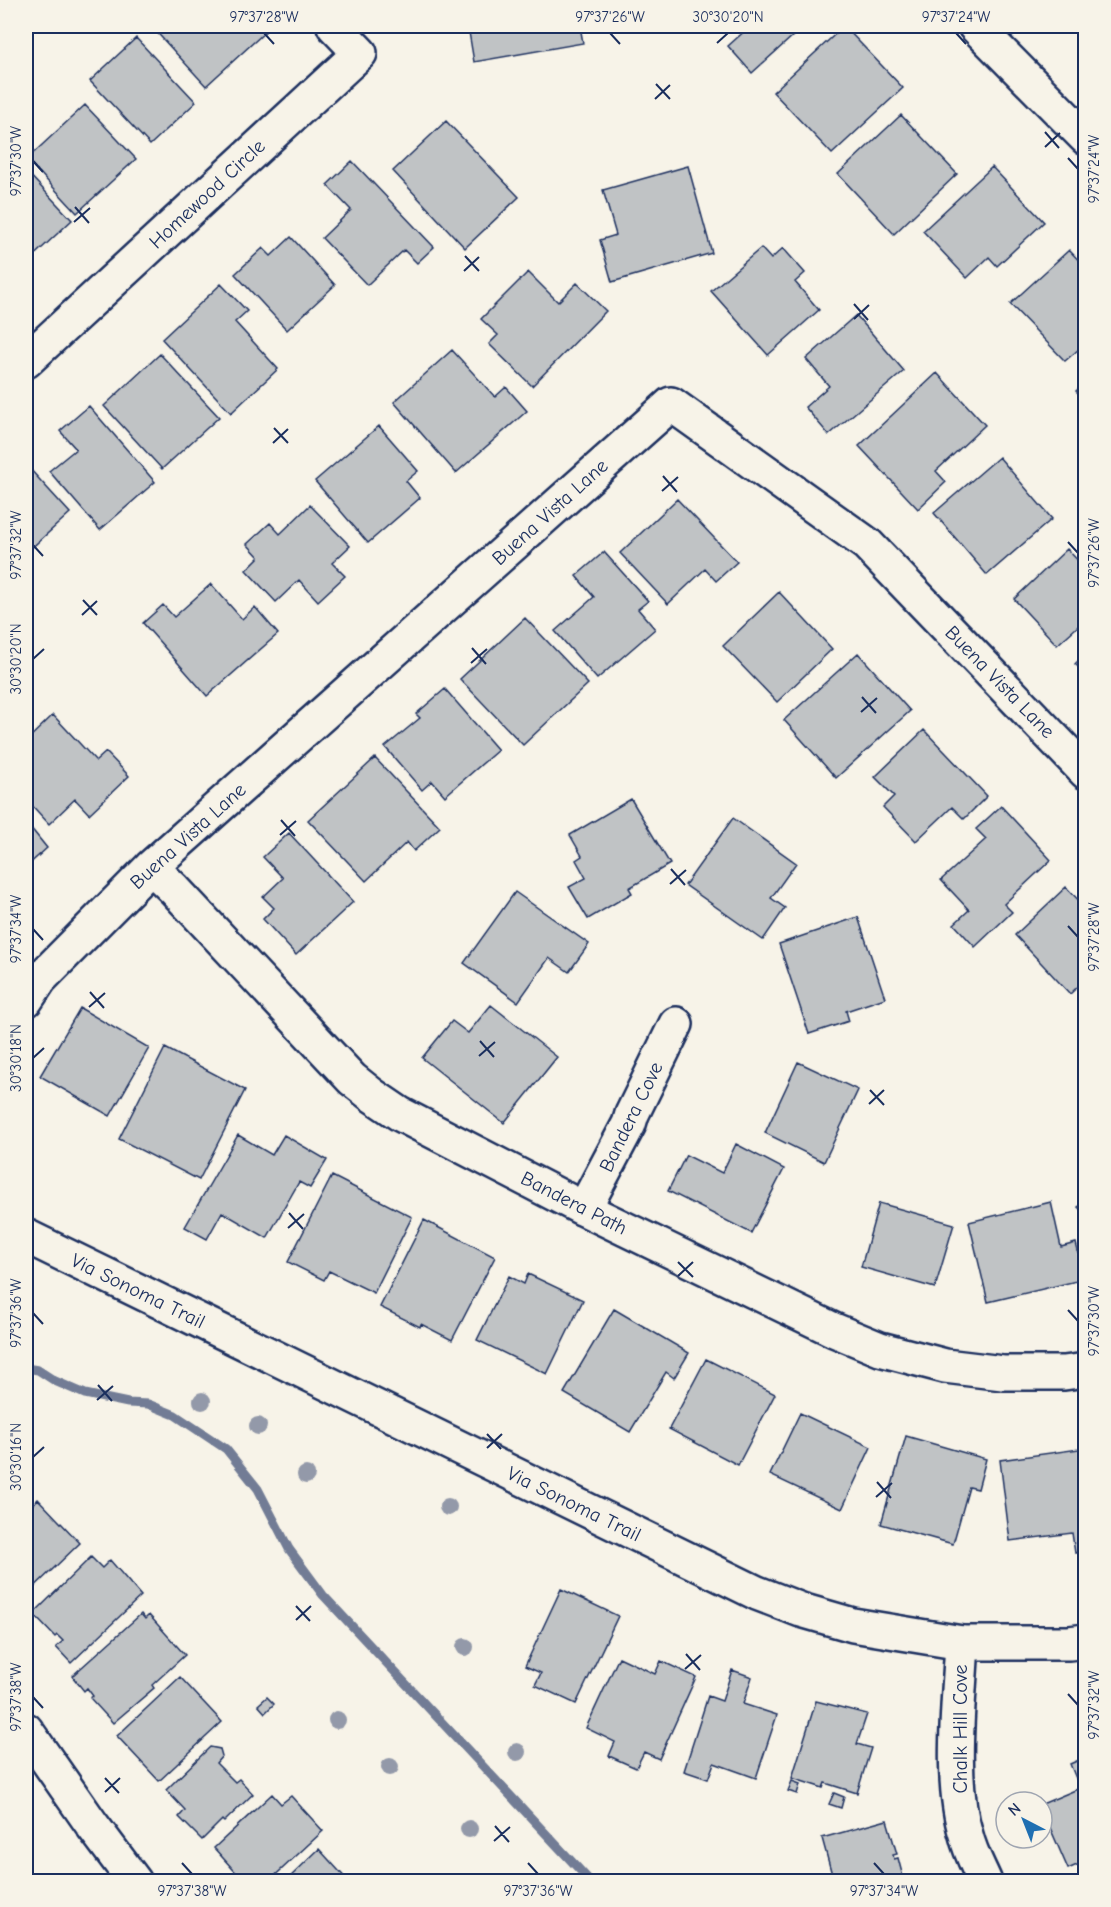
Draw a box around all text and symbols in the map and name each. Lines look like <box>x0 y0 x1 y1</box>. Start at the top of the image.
text: 97°37'28"W <box>229 8 299 26</box>
text: 97°37'26"W <box>575 8 645 26</box>
text: 30°30'20"N <box>692 8 764 26</box>
text: 97°37'24"W <box>922 8 990 26</box>
text: 97°37'30"W <box>7 126 25 196</box>
street label: Homewood Circle <box>144 134 270 254</box>
text: 97°37'24"W <box>1085 135 1103 203</box>
street label: Buena Vista Lane <box>488 454 612 570</box>
text: 97°37'32"W <box>7 511 25 579</box>
text: 97°37'26"W <box>1085 518 1103 588</box>
street label: Buena Vista Lane <box>941 621 1059 743</box>
text: 30°30'20"N <box>7 623 25 695</box>
street label: Buena Vista Lane <box>126 778 250 894</box>
text: 97°37'34"W <box>7 895 25 963</box>
text: 97°37'28"W <box>1085 902 1103 972</box>
text: 30°30'18"N <box>7 1024 25 1092</box>
street label: Bandera Cove <box>594 1058 668 1176</box>
street label: Bandera Path <box>517 1166 631 1240</box>
street label: Via Sonoma Trail <box>67 1249 209 1333</box>
text: 97°37'36"W <box>7 1278 25 1348</box>
text: 97°37'30"W <box>1085 1286 1103 1356</box>
text: 30°30'16"N <box>7 1423 25 1491</box>
street label: Via Sonoma Trail <box>503 1462 645 1546</box>
text: 97°37'38"W <box>7 1663 25 1731</box>
street label: Chalk Hill Cove <box>949 1664 972 1794</box>
text: 97°37'32"W <box>1085 1671 1103 1739</box>
north arrow <box>994 1790 1054 1850</box>
text: N <box>1005 1799 1025 1820</box>
text: 97°37'38"W <box>158 1882 226 1900</box>
text: 97°37'36"W <box>503 1882 573 1900</box>
text: 97°37'34"W <box>850 1882 918 1900</box>

